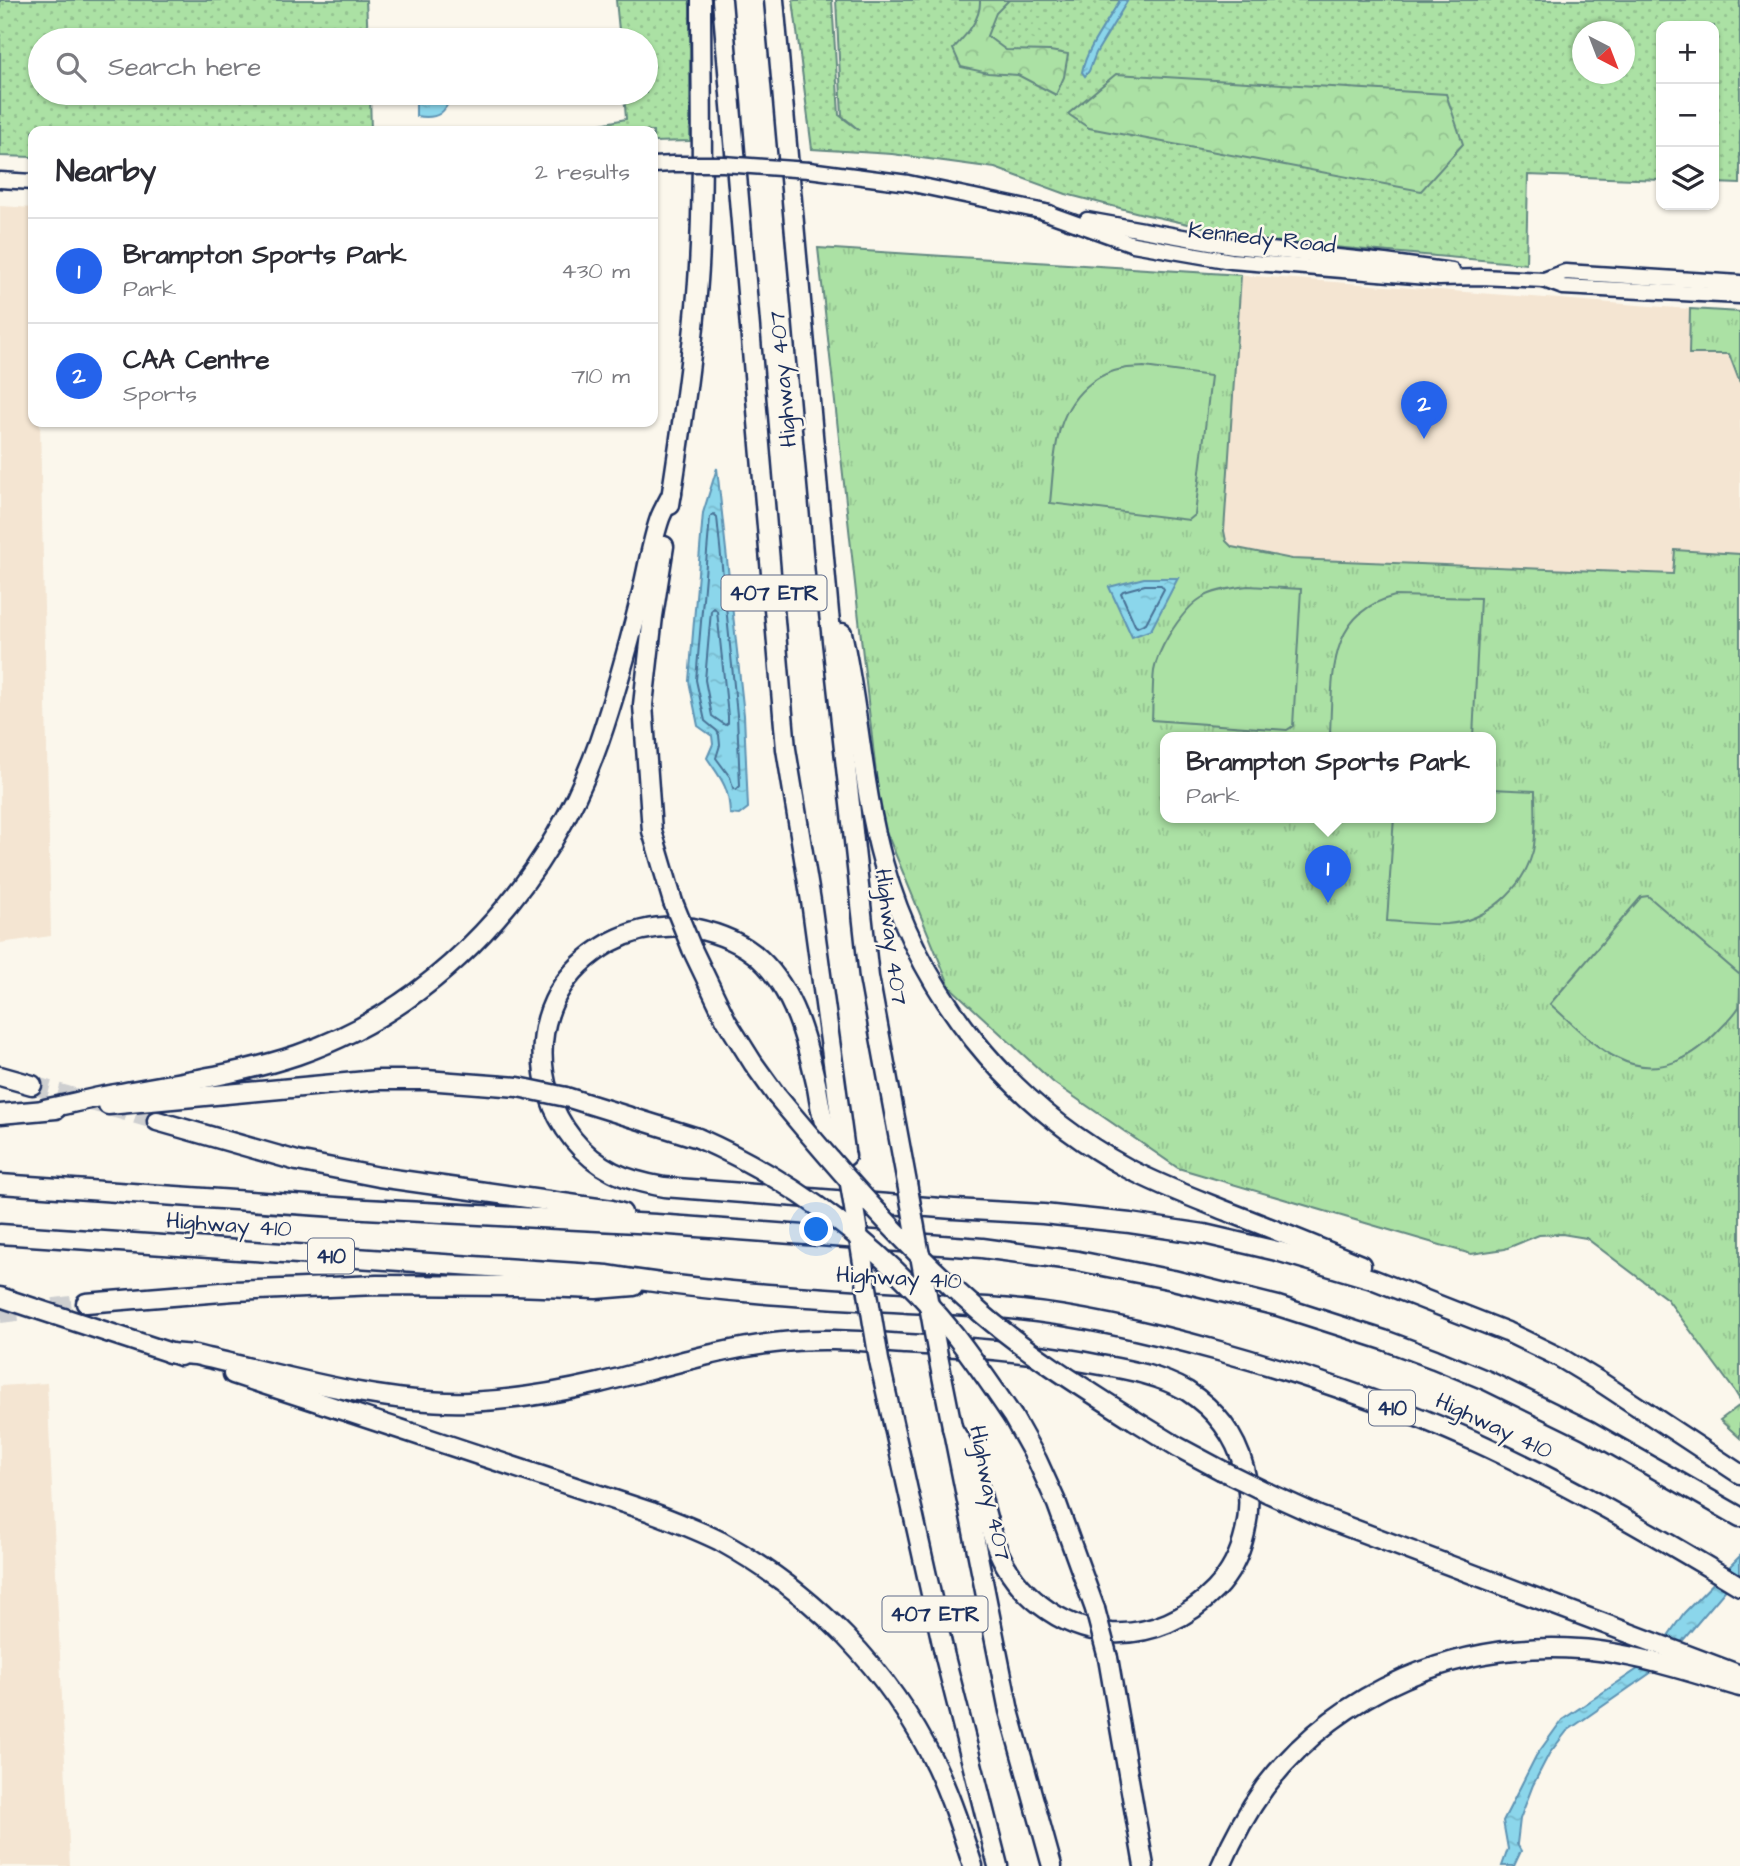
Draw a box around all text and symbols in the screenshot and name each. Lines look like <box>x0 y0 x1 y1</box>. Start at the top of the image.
north arrow <box>1572 21 1635 84</box>
map controls <box>1656 21 1719 210</box>
button: + <box>1656 21 1719 84</box>
search box <box>28 28 658 105</box>
icon: search <box>52 48 90 86</box>
text: Search here <box>108 49 261 85</box>
button: − <box>1656 84 1719 147</box>
button: layers <box>1656 147 1719 210</box>
text: Nearby <box>56 151 156 193</box>
text: 2 results <box>535 156 630 188</box>
street label: Kennedy Road <box>1186 214 1338 263</box>
text: Brampton Sports Park <box>123 237 407 273</box>
text: 1 <box>78 255 80 287</box>
text: 430 m <box>561 255 630 287</box>
text: Park <box>123 273 176 305</box>
street label: Highway 407 <box>761 309 806 449</box>
text: CAA Centre <box>123 342 270 378</box>
text: 2 <box>72 360 86 392</box>
text: 710 m <box>571 360 630 392</box>
text: Sports <box>123 378 197 410</box>
pin: 2 <box>1401 381 1447 439</box>
road number: 407 ETR <box>722 576 826 610</box>
popup <box>1160 732 1496 823</box>
text: Brampton Sports Park <box>1186 744 1470 780</box>
text: Park <box>1186 780 1239 812</box>
pin: 1 <box>1305 845 1351 903</box>
street label: Highway 407 <box>866 867 915 1007</box>
street label: Highway 410 <box>165 1205 293 1246</box>
your location <box>799 1212 833 1246</box>
road number: 410 <box>308 1238 354 1274</box>
street label: Highway 410 <box>835 1259 963 1298</box>
street label: Highway 410 <box>1430 1385 1558 1468</box>
road number: 410 <box>1369 1390 1415 1426</box>
street label: Highway 407 <box>960 1423 1019 1564</box>
road number: 407 ETR <box>883 1596 988 1632</box>

